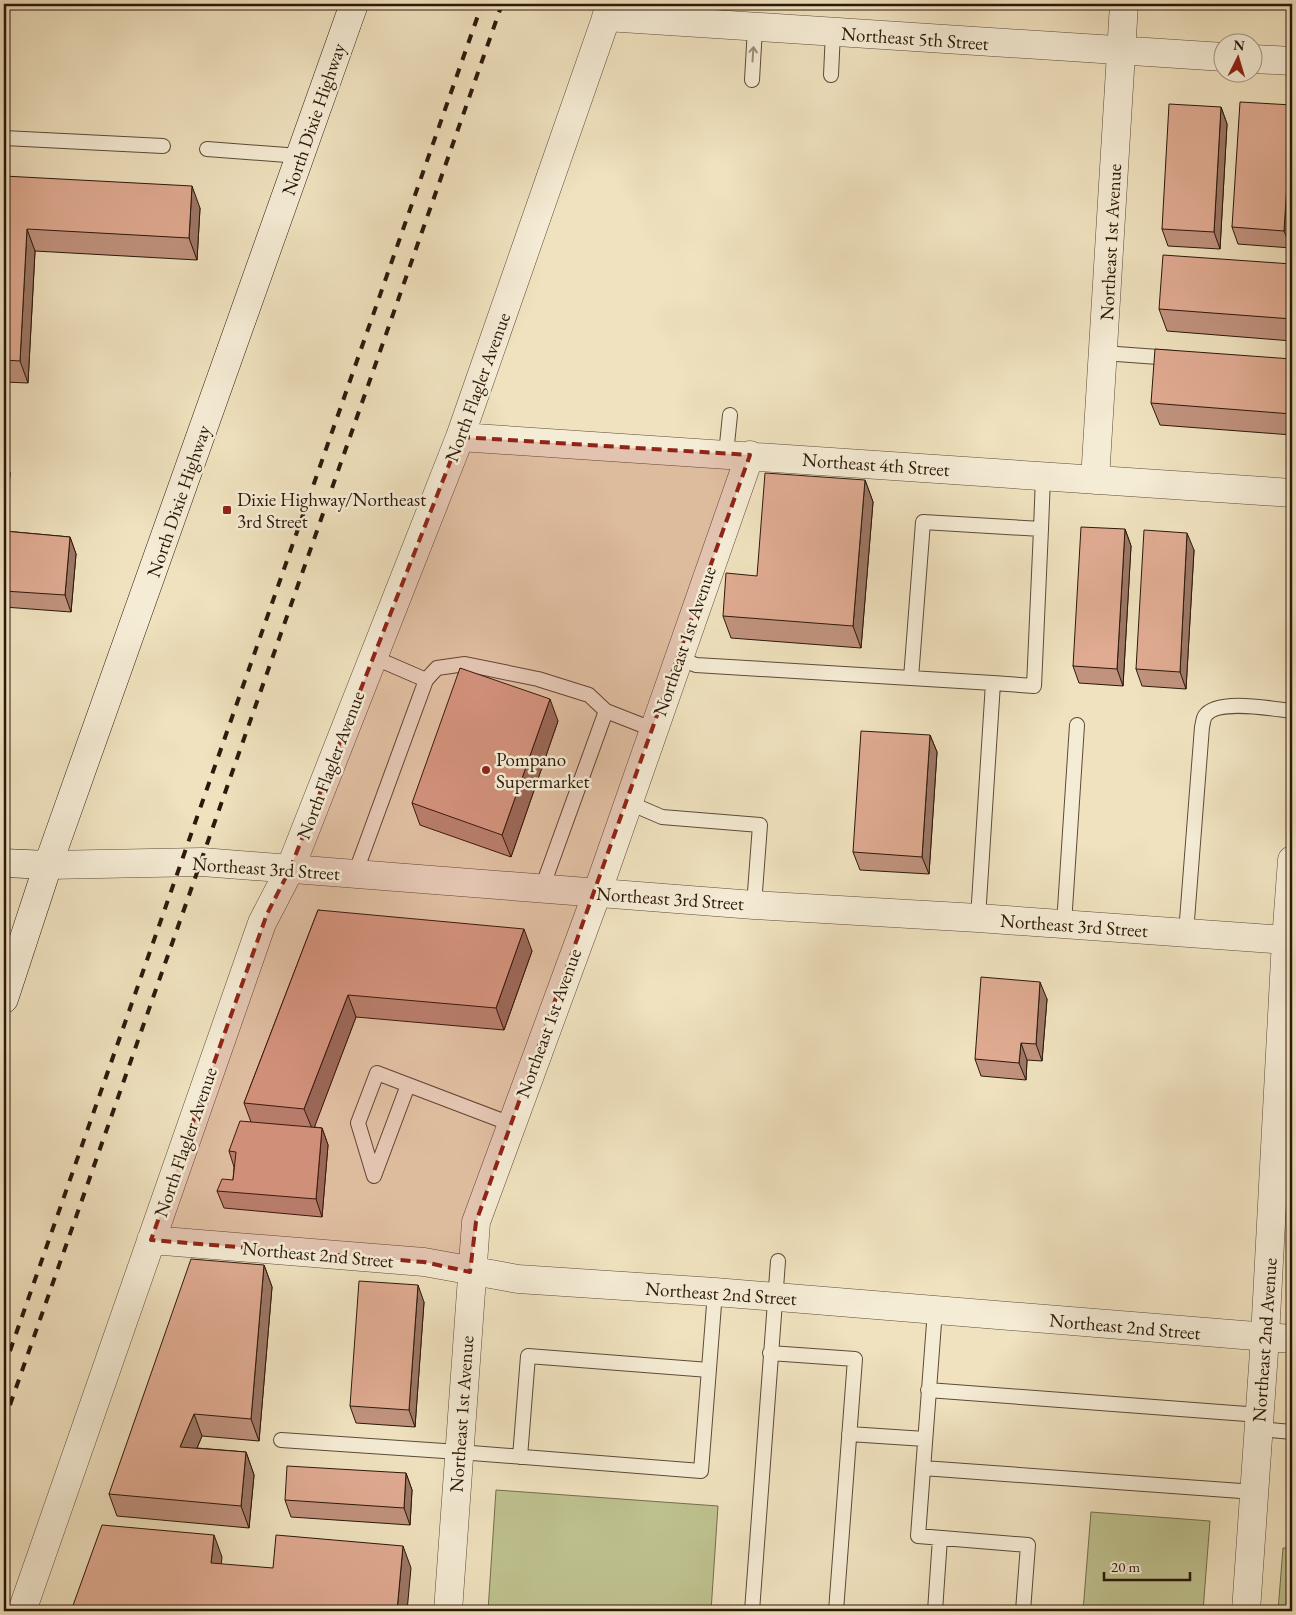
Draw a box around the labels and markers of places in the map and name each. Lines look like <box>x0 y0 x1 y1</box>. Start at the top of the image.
place label: Dixie Highway/Northeast 3rd Street <box>237 487 426 534</box>
marker: Dixie Highway/Northeast 3rd Street <box>221 504 233 516</box>
place label: Pompano Supermarket <box>496 747 589 794</box>
marker: Pompano Supermarket <box>480 764 492 776</box>

